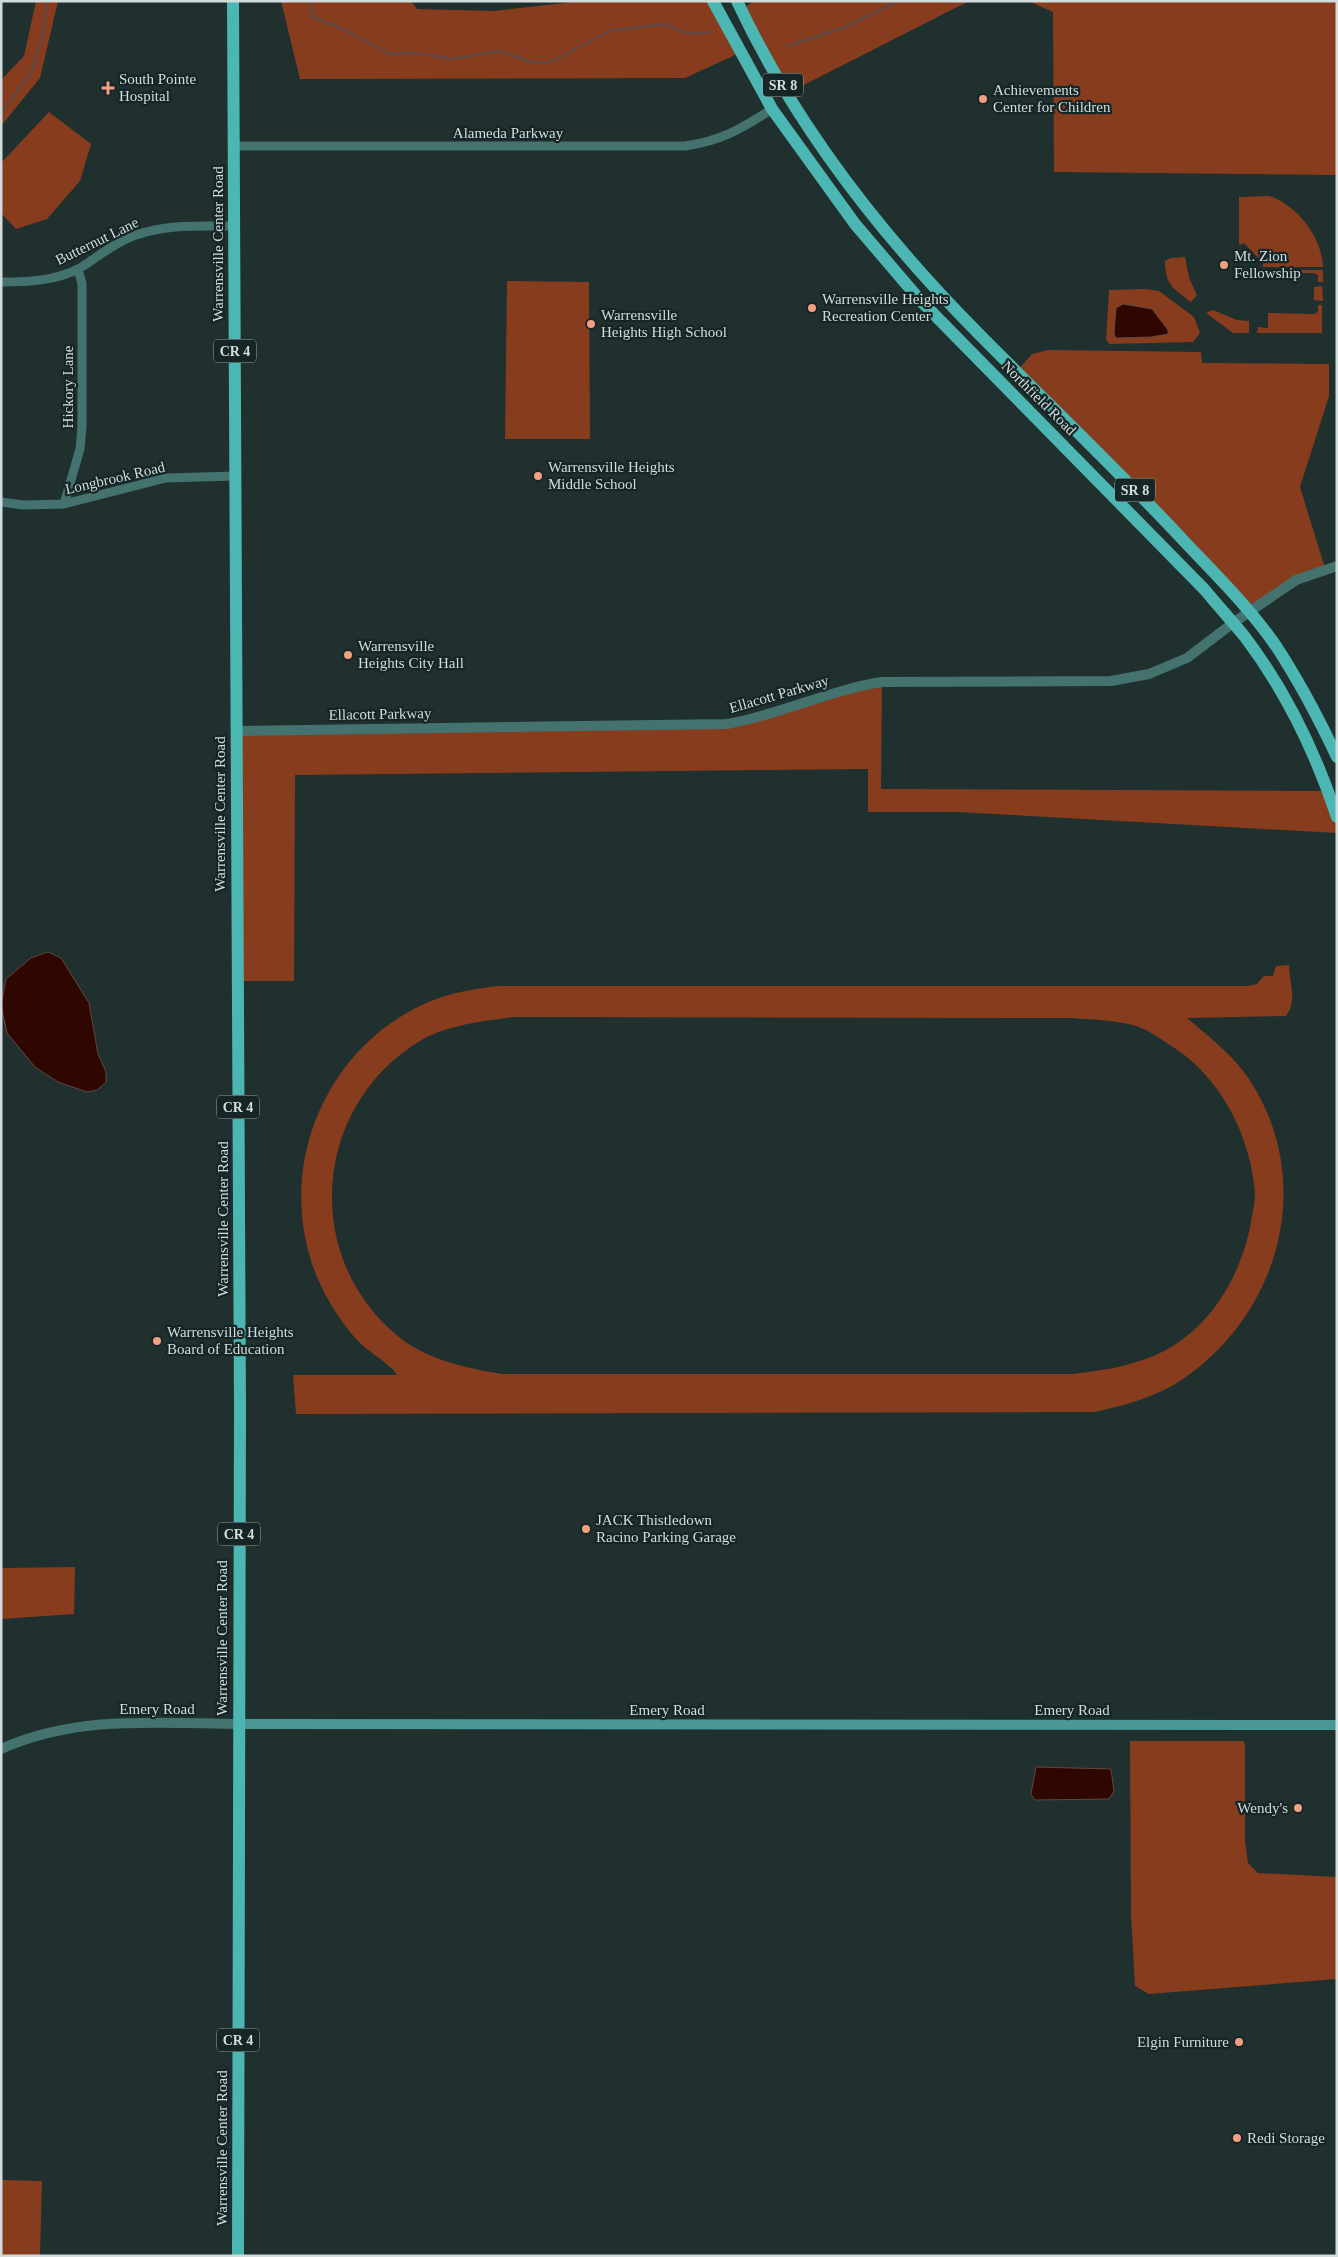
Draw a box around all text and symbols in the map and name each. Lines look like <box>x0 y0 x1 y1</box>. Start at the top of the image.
place label: South Pointe Hospital <box>119 71 196 104</box>
road number: SR 8 <box>763 74 803 96</box>
marker: South Pointe Hospital <box>101 81 115 95</box>
place label: Achievements Center for Children <box>993 82 1111 115</box>
marker: Achievements Center for Children <box>977 93 989 105</box>
street label: Alameda Parkway <box>453 125 564 141</box>
street label: Warrensville Center Road <box>210 166 226 322</box>
street label: Butternut Lane <box>53 214 141 268</box>
place label: Mt. Zion Fellowship <box>1234 248 1301 281</box>
marker: Mt. Zion Fellowship <box>1218 259 1230 271</box>
place label: Warrensville Heights Recreation Center <box>822 291 949 324</box>
marker: Warrensville Heights Recreation Center <box>806 302 818 314</box>
place label: Warrensville Heights High School <box>601 307 727 340</box>
marker: Warrensville Heights High School <box>585 318 597 330</box>
road number: CR 4 <box>214 340 256 362</box>
street label: Hickory Lane <box>60 345 76 428</box>
street label: Northfield Road <box>999 358 1080 439</box>
street label: Longbrook Road <box>63 459 167 497</box>
place label: Warrensville Heights Middle School <box>548 459 675 492</box>
marker: Warrensville Heights Middle School <box>532 470 544 482</box>
road number: SR 8 <box>1115 478 1155 502</box>
place label: Warrensville Heights City Hall <box>358 638 464 671</box>
marker: Warrensville Heights City Hall <box>342 649 354 661</box>
street label: Ellacott Parkway <box>727 672 831 716</box>
street label: Ellacott Parkway <box>328 705 432 723</box>
street label: Warrensville Center Road <box>212 736 228 892</box>
road number: CR 4 <box>217 1096 259 1118</box>
street label: Warrensville Center Road <box>215 1141 231 1297</box>
place label: Warrensville Heights Board of Education <box>167 1324 294 1357</box>
marker: Warrensville Heights Board of Education <box>151 1335 163 1347</box>
place label: JACK Thistledown Racino Parking Garage <box>596 1512 736 1545</box>
road number: CR 4 <box>218 1522 260 1546</box>
marker: JACK Thistledown Racino Parking Garage <box>580 1523 592 1535</box>
street label: Warrensville Center Road <box>214 1560 230 1716</box>
street label: Emery Road <box>119 1701 195 1717</box>
street label: Emery Road <box>629 1702 705 1718</box>
street label: Emery Road <box>1034 1702 1110 1718</box>
place label: Wendy's <box>1237 1800 1288 1816</box>
marker: Wendy's <box>1292 1802 1304 1814</box>
road number: CR 4 <box>217 2028 259 2052</box>
place label: Elgin Furniture <box>1137 2034 1229 2050</box>
marker: Elgin Furniture <box>1233 2036 1245 2048</box>
street label: Warrensville Center Road <box>214 2070 230 2226</box>
place label: Redi Storage <box>1247 2130 1325 2146</box>
marker: Redi Storage <box>1231 2132 1243 2144</box>

